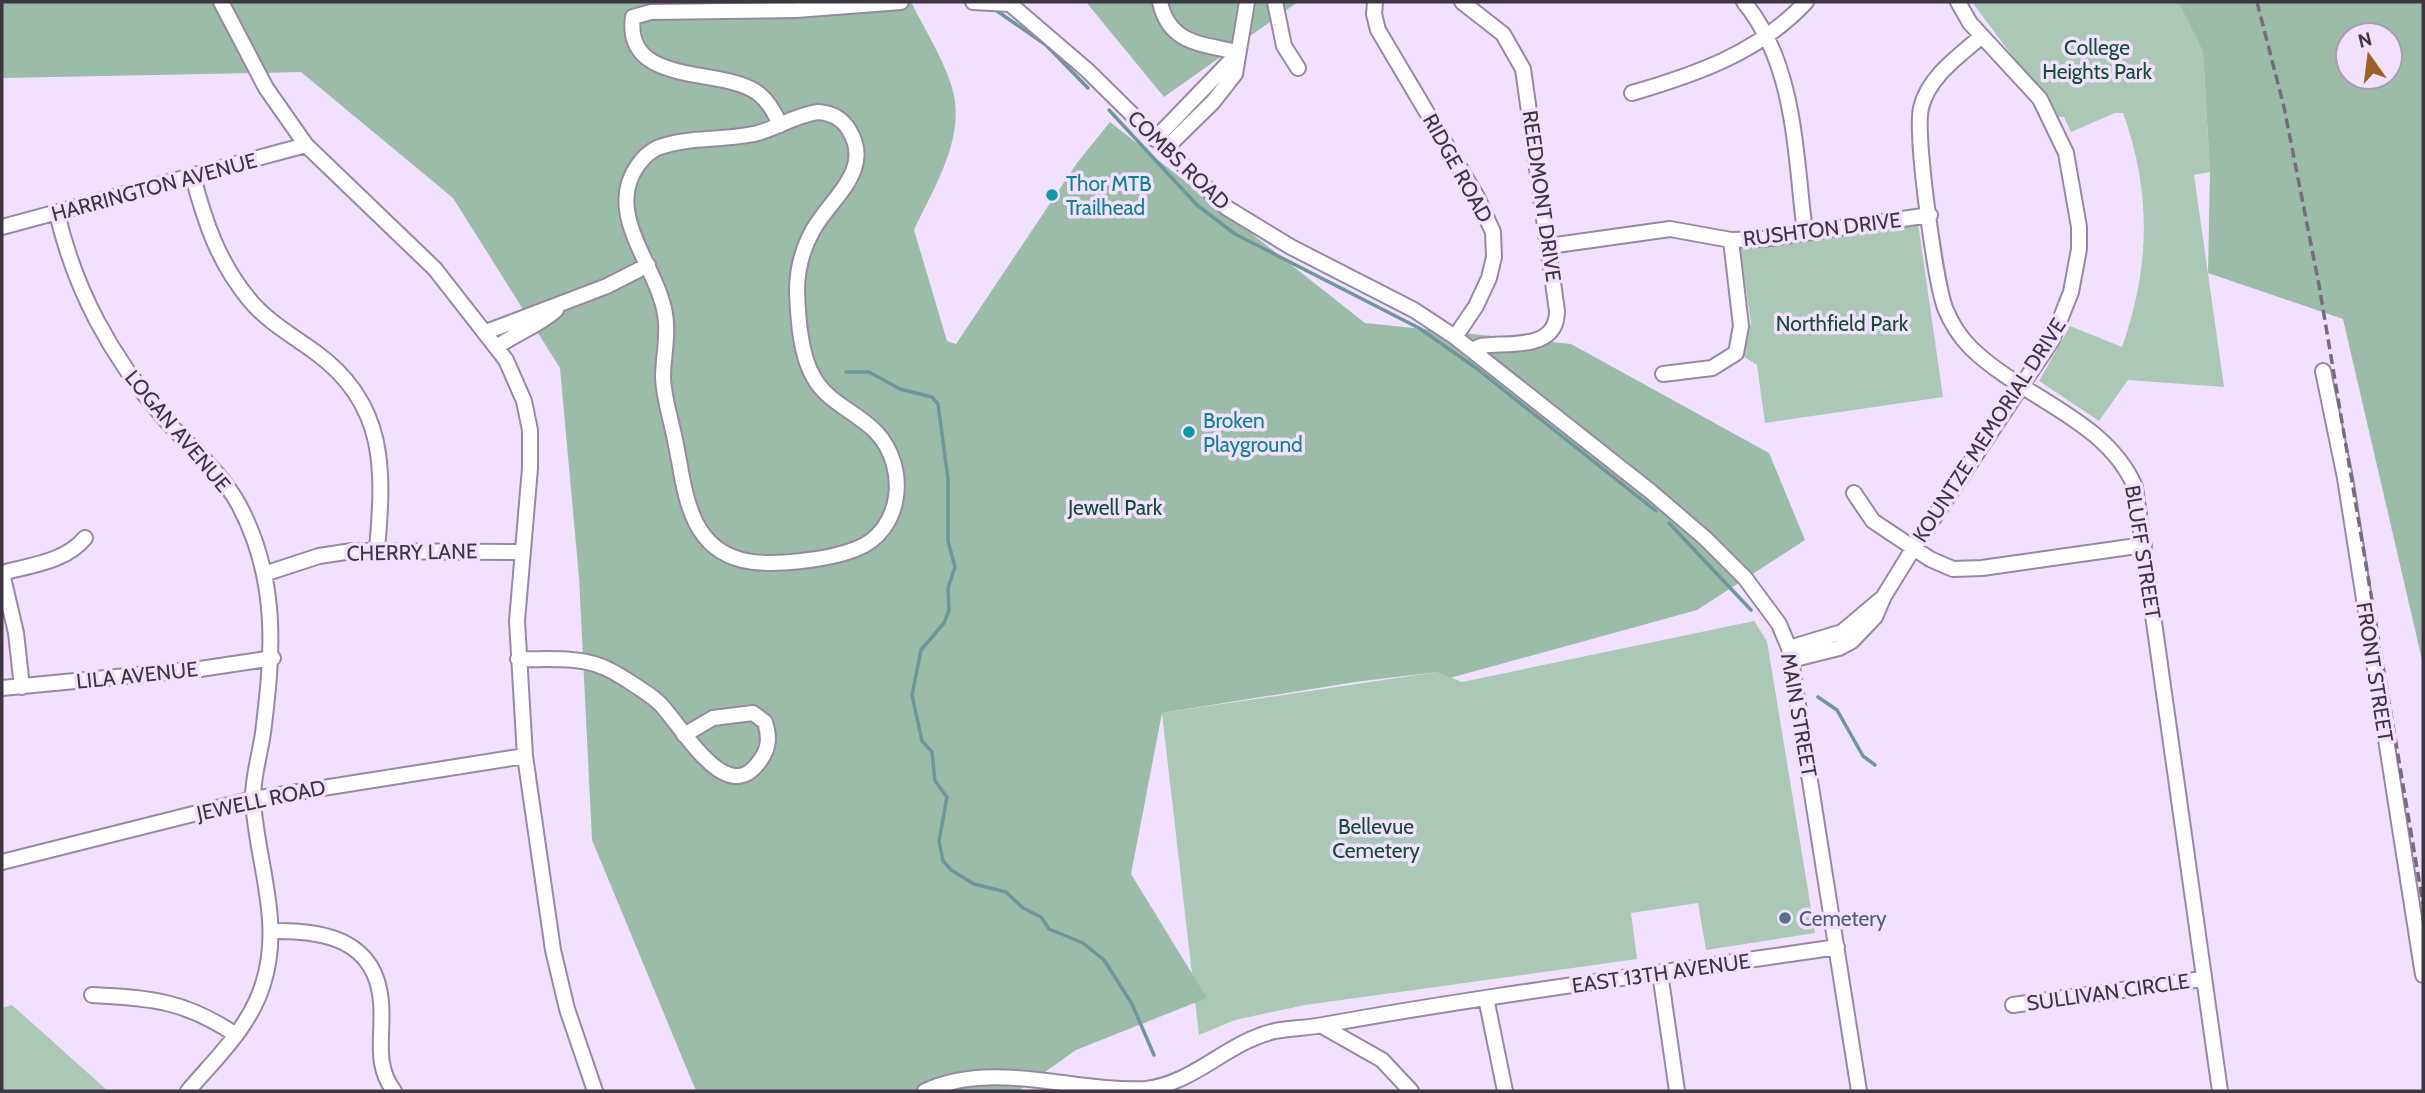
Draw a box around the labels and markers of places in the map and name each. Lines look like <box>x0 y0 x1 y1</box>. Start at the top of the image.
place label: Thor MTB Trailhead <box>1066 171 1152 220</box>
marker: Thor MTB Trailhead <box>1044 187 1060 203</box>
place label: Broken Playground <box>1203 408 1303 457</box>
marker: Broken Playground <box>1181 424 1197 440</box>
place label: Cemetery <box>1799 906 1887 931</box>
marker: Cemetery <box>1777 910 1793 926</box>

